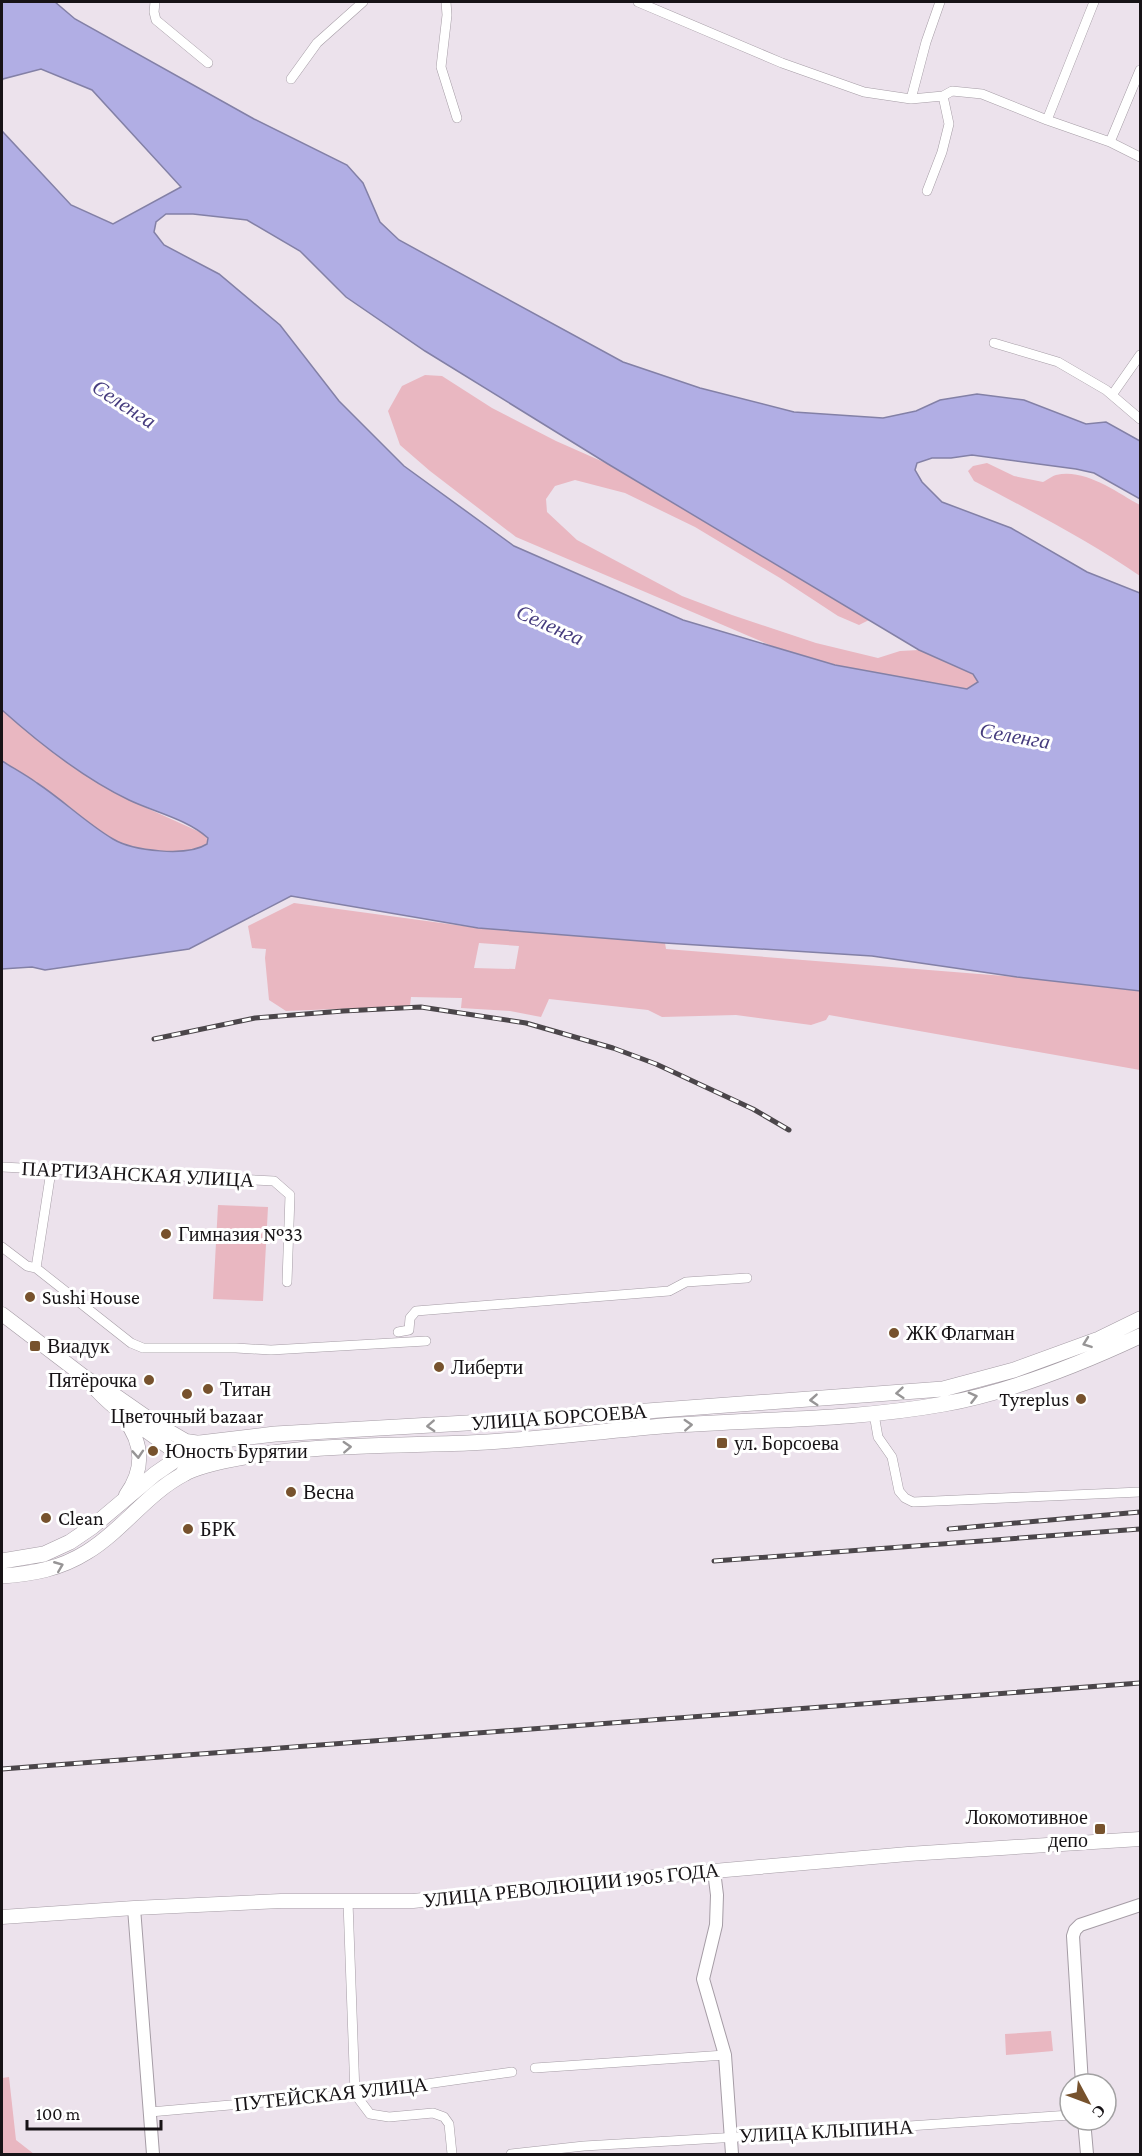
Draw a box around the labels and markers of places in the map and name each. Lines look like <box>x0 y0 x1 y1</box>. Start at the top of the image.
place label: Гимназия №33 <box>178 1223 303 1245</box>
marker: Гимназия №33 <box>159 1227 173 1241</box>
place label: Sushi House <box>42 1286 140 1308</box>
marker: Sushi House <box>23 1290 37 1304</box>
place label: ЖК Флагман <box>906 1322 1015 1344</box>
marker: ЖК Флагман <box>887 1326 901 1340</box>
place label: Виадук <box>47 1335 110 1358</box>
marker: Виадук <box>28 1339 42 1353</box>
place label: Либерти <box>451 1356 524 1379</box>
marker: Либерти <box>432 1360 446 1374</box>
place label: Пятёрочка <box>48 1369 137 1392</box>
marker: Пятёрочка <box>142 1373 156 1387</box>
place label: Титан <box>220 1378 271 1400</box>
marker: Титан <box>201 1382 215 1396</box>
marker: Цветочный bazaar <box>180 1387 194 1401</box>
place label: Tyreplus <box>999 1388 1069 1411</box>
marker: Tyreplus <box>1074 1392 1088 1406</box>
place label: Цветочный bazaar <box>111 1405 263 1428</box>
place label: ул. Борсоева <box>734 1432 839 1455</box>
marker: ул. Борсоева <box>715 1436 729 1450</box>
place label: Юность Бурятии <box>165 1440 308 1463</box>
marker: Юность Бурятии <box>146 1444 160 1458</box>
place label: Весна <box>303 1481 354 1503</box>
marker: Весна <box>284 1485 298 1499</box>
place label: Clean <box>58 1507 104 1529</box>
marker: Clean <box>39 1511 53 1525</box>
place label: БРК <box>200 1518 237 1540</box>
marker: БРК <box>181 1522 195 1536</box>
place label: Локомотивное депо <box>966 1806 1088 1852</box>
marker: Локомотивное депо <box>1093 1822 1107 1836</box>

